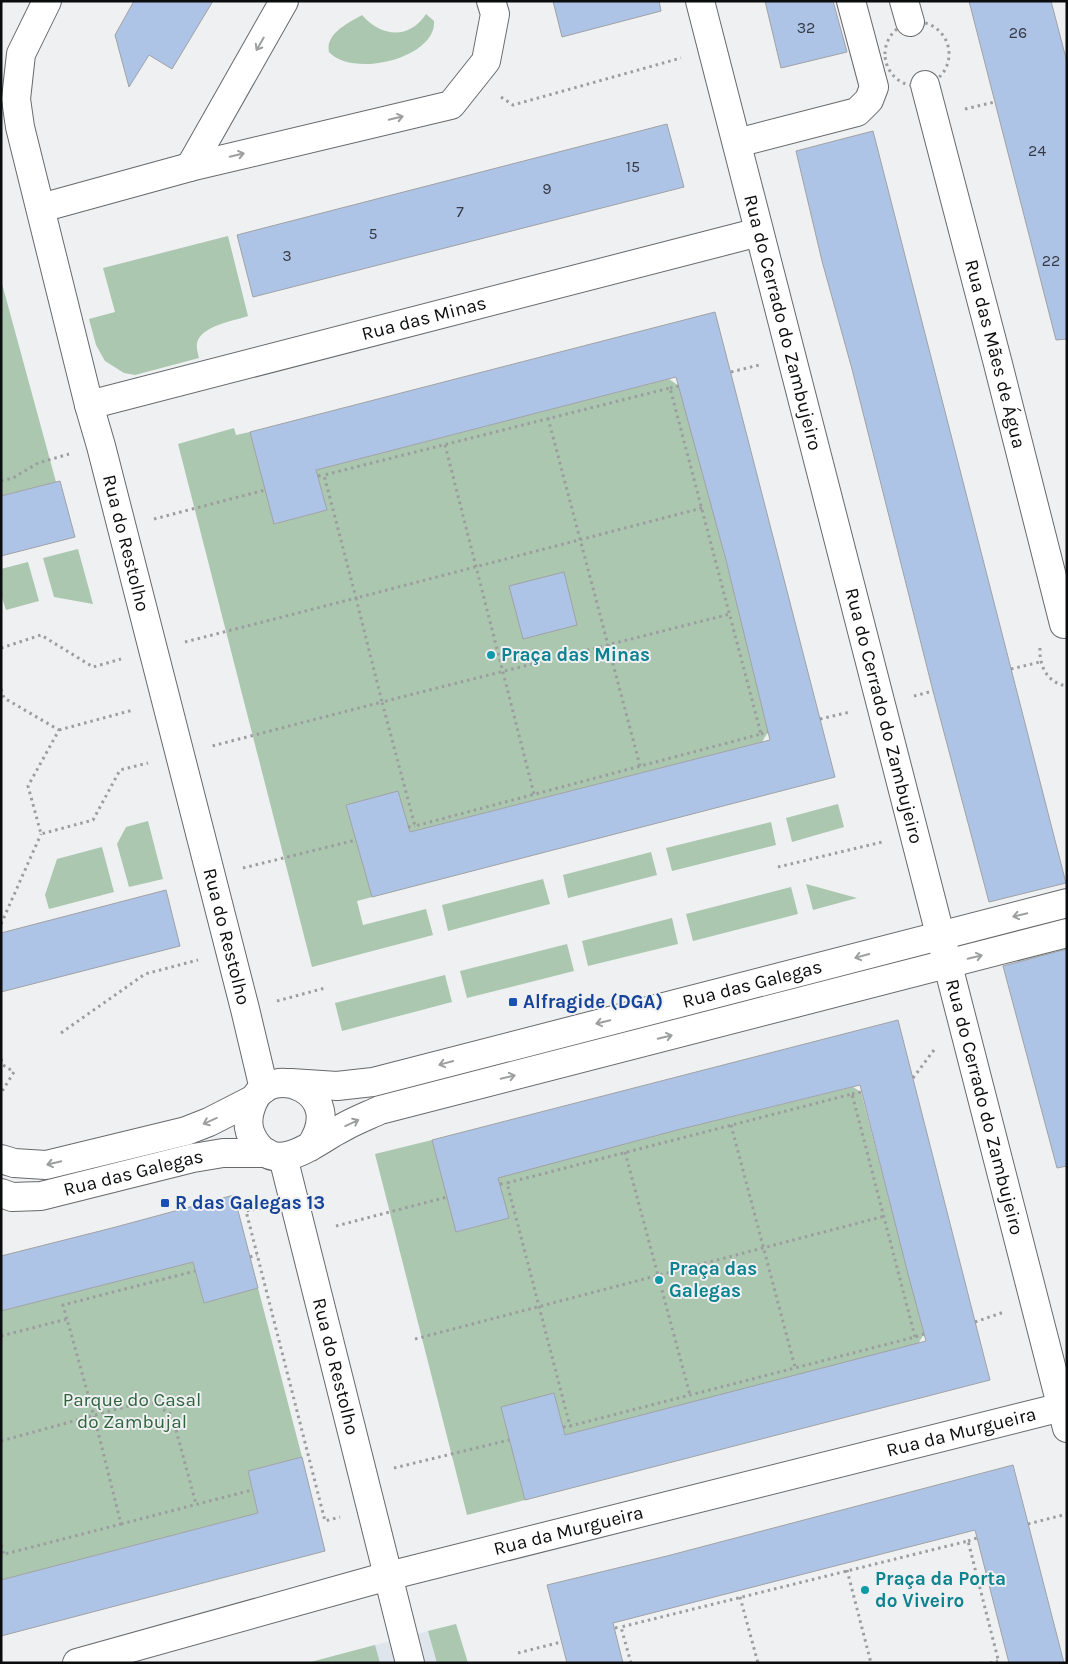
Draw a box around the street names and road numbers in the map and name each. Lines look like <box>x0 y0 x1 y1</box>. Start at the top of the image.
street label: Rua do Cerrado do Zambujeiro <box>739 192 826 453</box>
street label: Rua das Mães de Água <box>960 257 1030 451</box>
street label: Rua das Minas <box>359 292 489 345</box>
street label: Rua do Restolho <box>98 472 154 614</box>
street label: Rua do Cerrado do Zambujeiro <box>840 586 927 846</box>
street label: Rua do Restolho <box>198 866 255 1007</box>
street label: Rua das Galegas <box>680 956 824 1013</box>
street label: Rua do Cerrado do Zambujeiro <box>941 977 1028 1237</box>
street label: Rua das Galegas <box>61 1145 205 1201</box>
street label: Rua do Restolho <box>308 1296 363 1437</box>
street label: Rua da Murgueira <box>884 1403 1038 1462</box>
street label: Rua da Murgueira <box>491 1501 646 1560</box>

